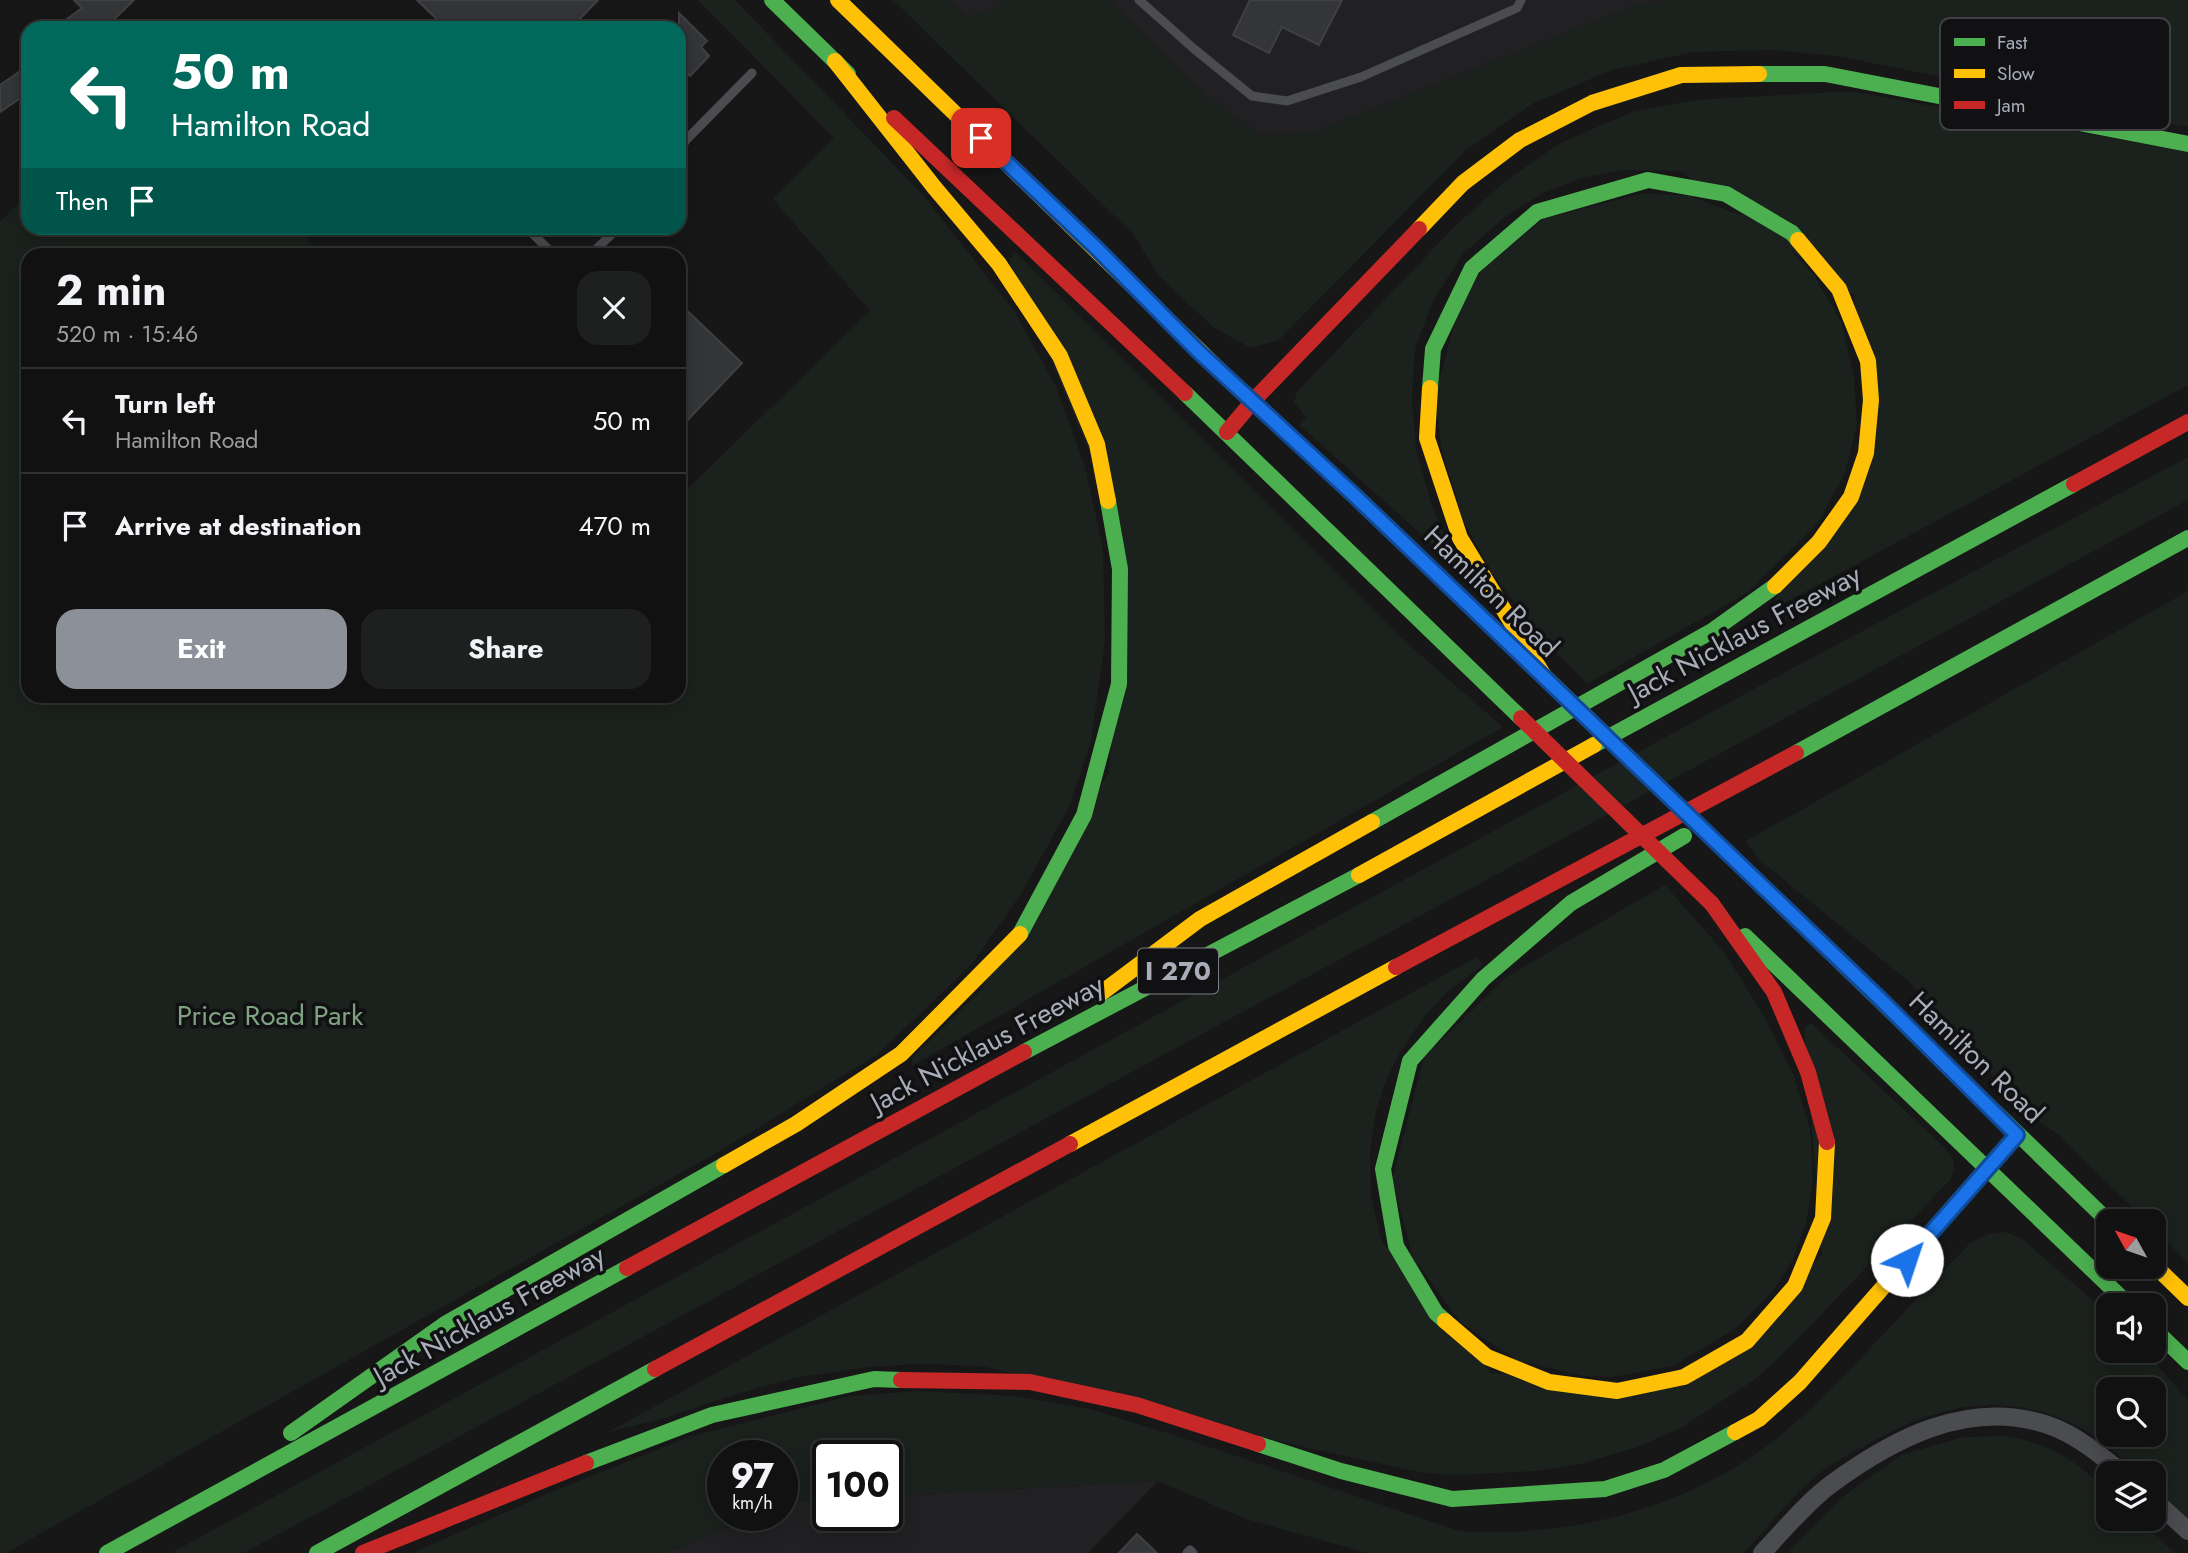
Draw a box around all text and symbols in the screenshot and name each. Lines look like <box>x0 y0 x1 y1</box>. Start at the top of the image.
legend <box>1940 18 2170 130</box>
text: Fast <box>1997 29 2028 56</box>
text: 50 m <box>171 37 290 107</box>
icon: left <box>56 49 147 140</box>
text: Slow <box>1997 60 2035 87</box>
text: Jam <box>1994 92 2026 119</box>
text: Hamilton Road <box>171 102 371 148</box>
pin <box>951 108 1011 168</box>
icon: arrive <box>962 119 1000 157</box>
text: Then <box>56 182 109 220</box>
icon: arrive <box>123 182 161 220</box>
text: 2 min <box>56 260 166 321</box>
button: close <box>577 271 651 345</box>
text: 520 m · 15:46 <box>56 317 198 351</box>
text: Turn left <box>115 385 215 423</box>
icon: left <box>56 402 94 440</box>
text: 50 m <box>593 402 651 440</box>
text: Hamilton Road <box>115 423 258 457</box>
icon: arrive <box>56 507 94 545</box>
text: Arrive at destination <box>115 507 362 545</box>
text: 470 m <box>579 507 651 545</box>
street label: Hamilton Road <box>1415 516 1569 667</box>
street label: Jack Nicklaus Freeway <box>1617 554 1869 714</box>
button: Exit <box>56 609 347 689</box>
button: Share <box>361 609 651 689</box>
road number: I 270 <box>1138 948 1218 994</box>
street label: Jack Nicklaus Freeway <box>860 964 1112 1124</box>
street label: Hamilton Road <box>1900 982 2054 1133</box>
park label: Price Road Park <box>177 995 364 1036</box>
north arrow <box>2096 1209 2166 1279</box>
map controls <box>2096 1209 2166 1531</box>
position arrow <box>1870 1223 1944 1297</box>
street label: Jack Nicklaus Freeway <box>363 1234 613 1398</box>
button: sound <box>2096 1293 2166 1363</box>
button: search <box>2096 1377 2166 1447</box>
speed limit sign: 100 <box>812 1440 903 1531</box>
text: 97 <box>731 1451 774 1501</box>
button: layers <box>2096 1461 2166 1531</box>
text: km/h <box>732 1490 773 1516</box>

